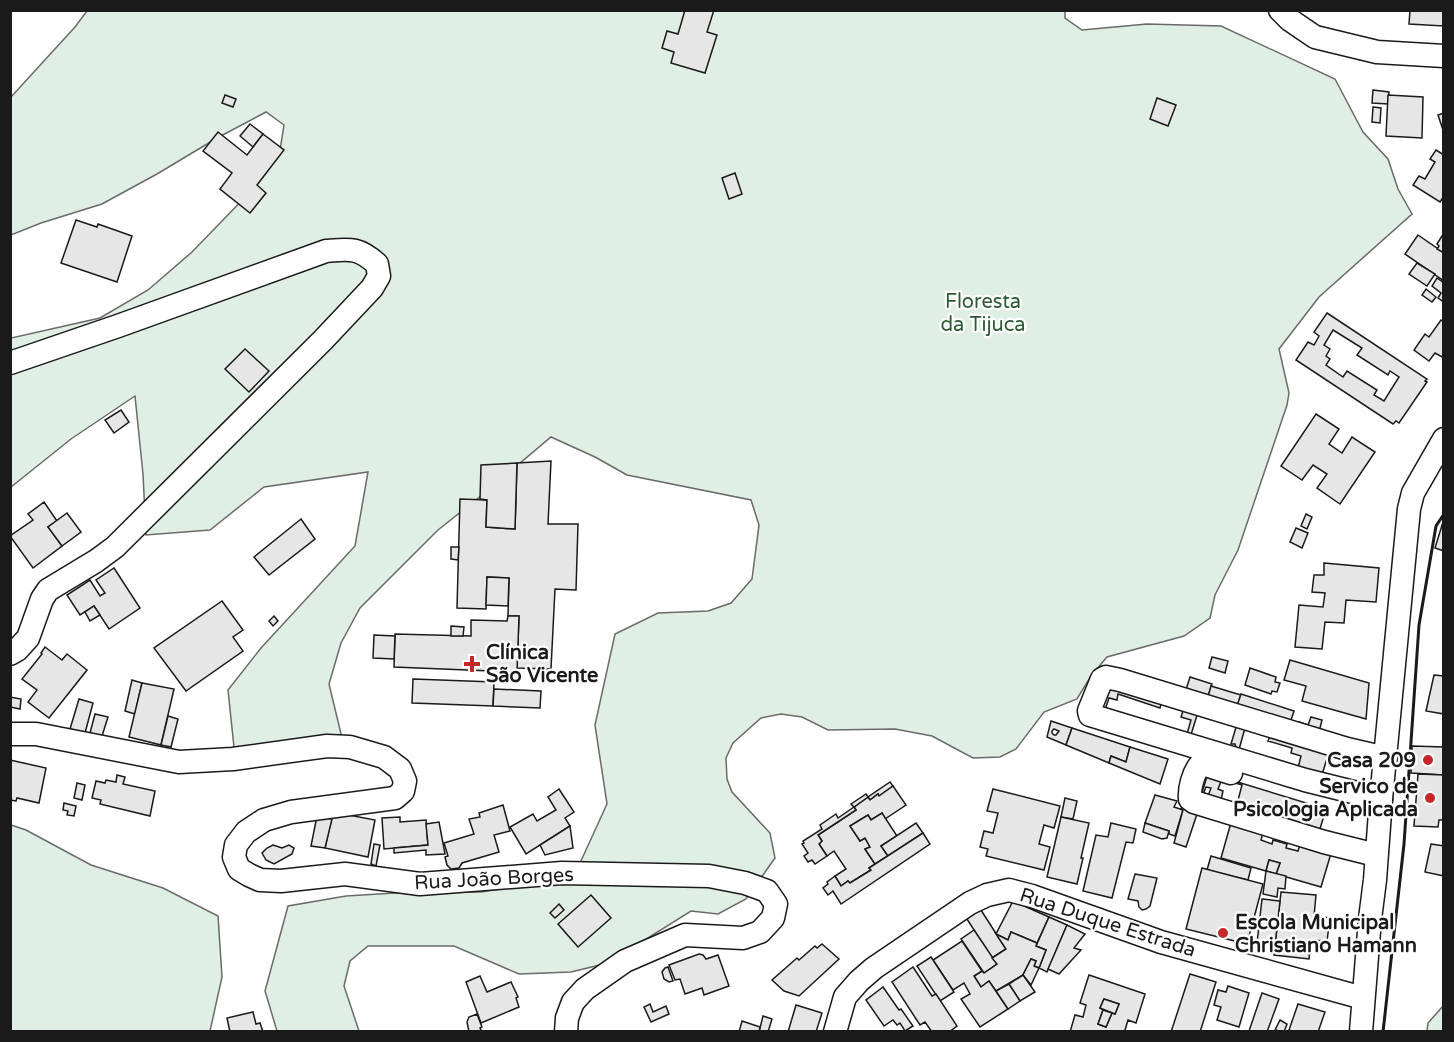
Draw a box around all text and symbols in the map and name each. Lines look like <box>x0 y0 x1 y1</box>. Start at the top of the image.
park label: Floresta da Tijuca <box>940 290 1026 337</box>
place label: Clínica São Vicente <box>486 641 598 688</box>
marker: Clínica São Vicente <box>463 655 481 673</box>
place label: Casa 209 <box>1327 749 1416 773</box>
marker: Casa 209 <box>1421 753 1435 767</box>
place label: Servico de Psicologia Aplicada <box>1233 775 1418 822</box>
marker: Servico de Psicologia Aplicada <box>1423 791 1437 805</box>
street label: Rua João Borges <box>414 863 574 895</box>
street label: Rua Duque Estrada <box>1017 883 1199 963</box>
place label: Escola Municipal Christiano Hamann <box>1235 911 1417 958</box>
marker: Escola Municipal Christiano Hamann <box>1216 926 1230 940</box>

